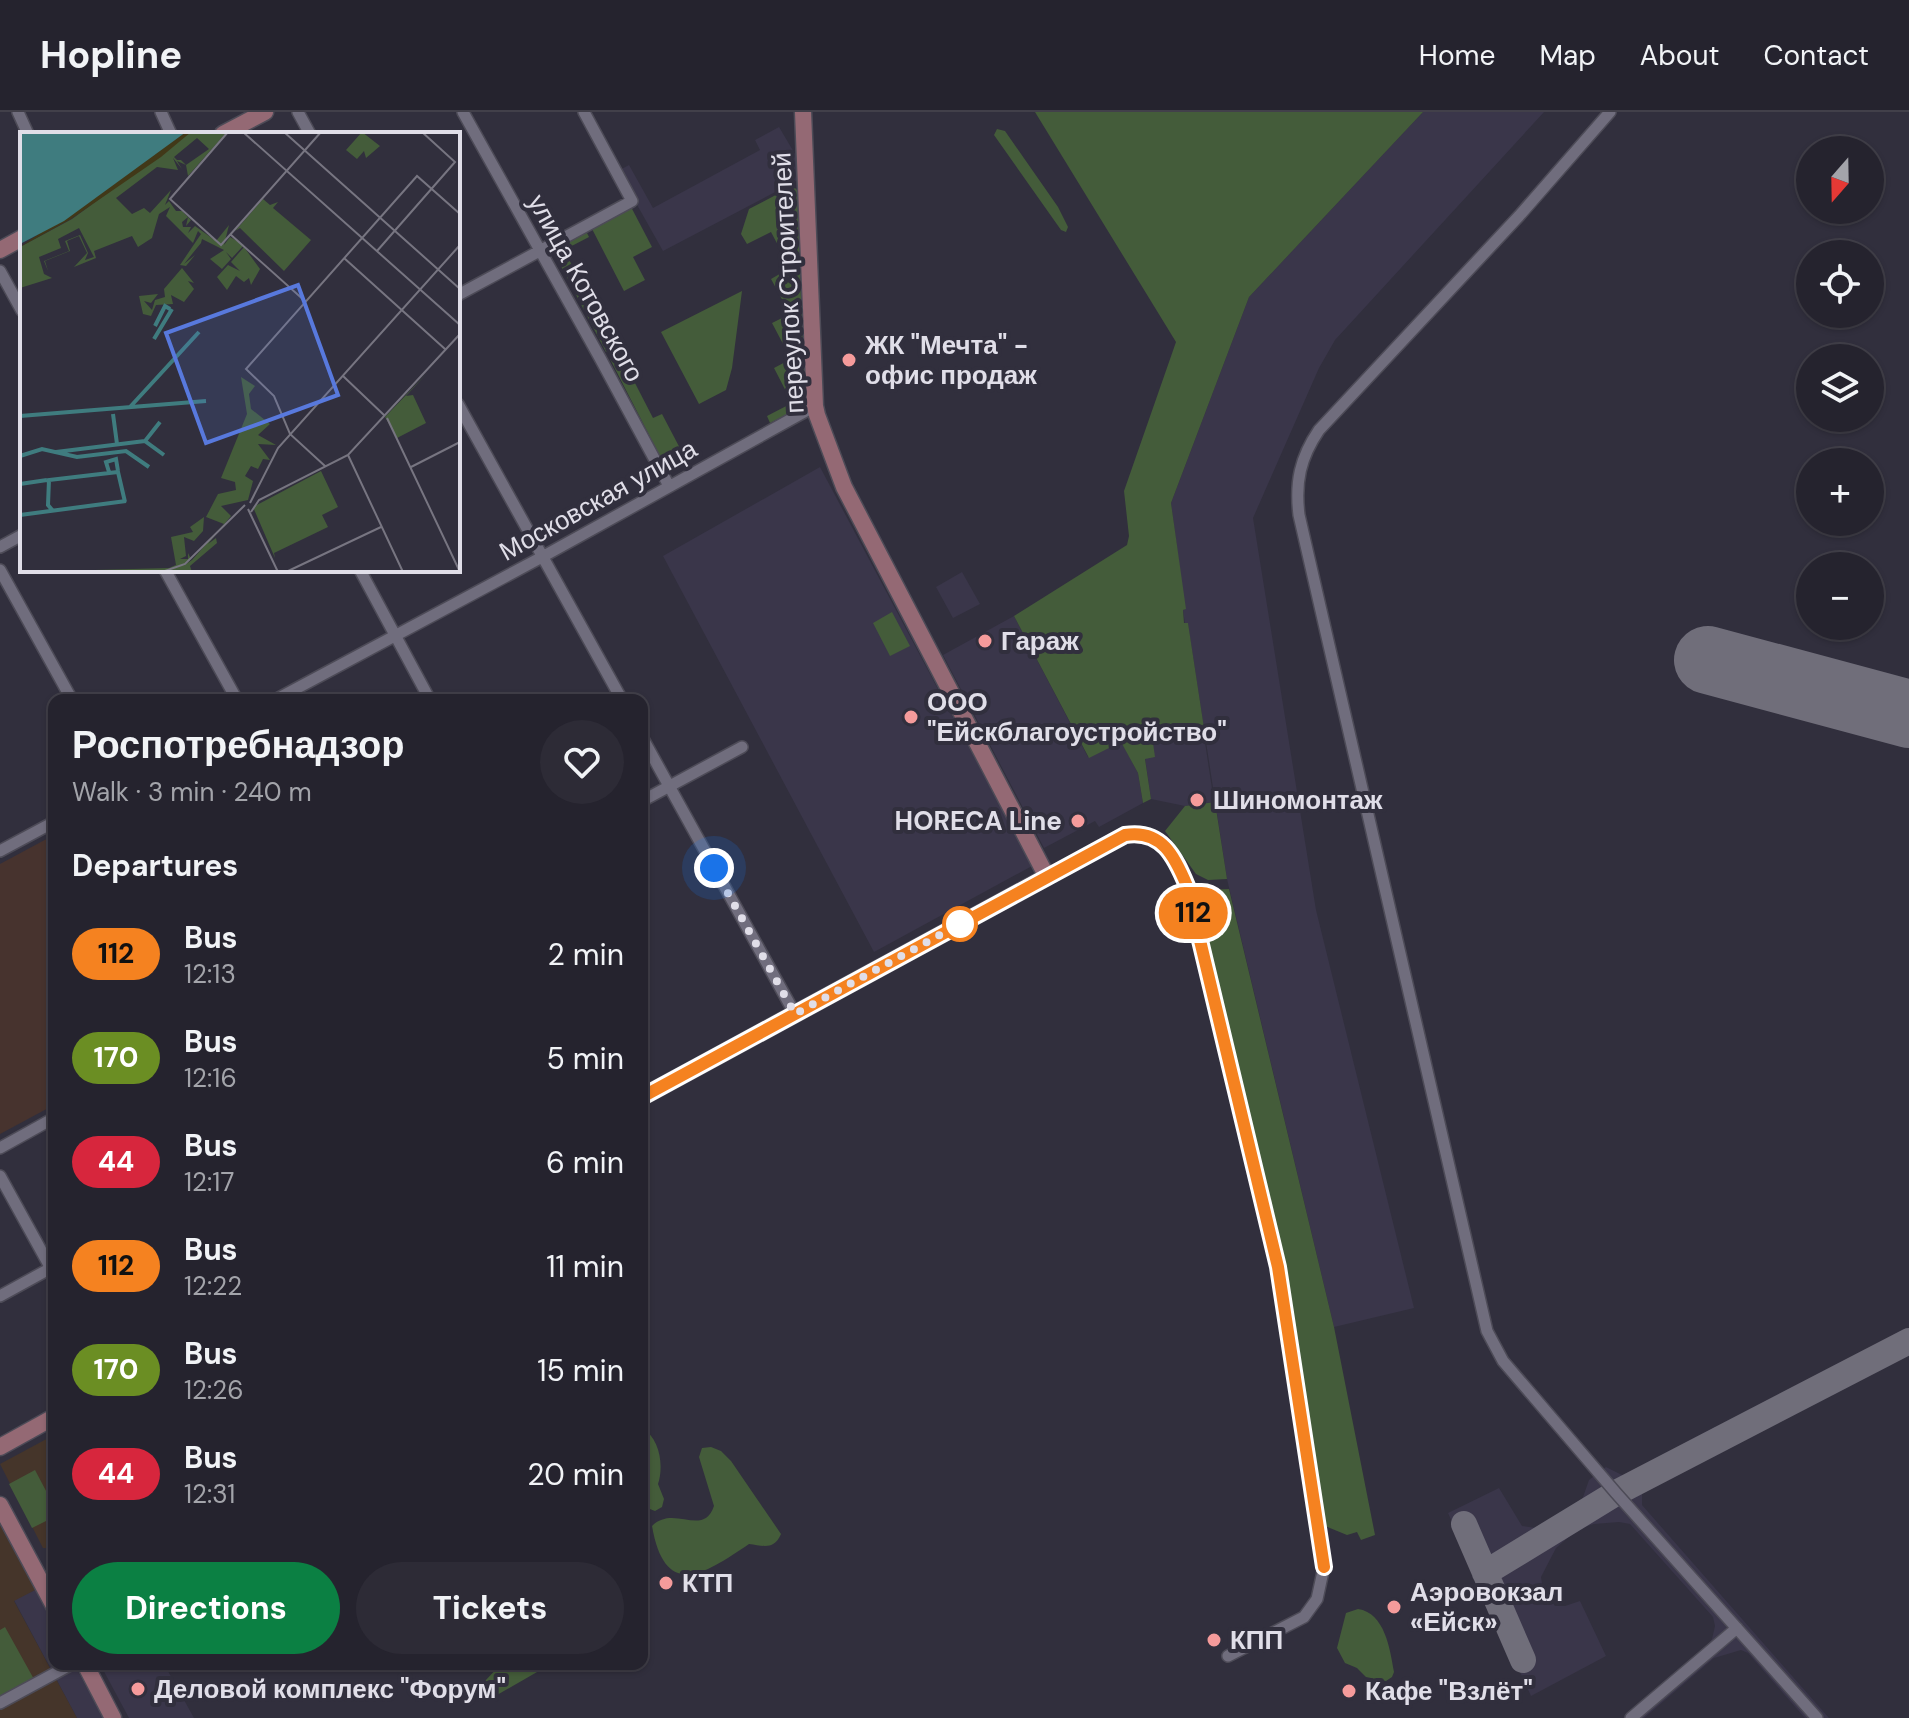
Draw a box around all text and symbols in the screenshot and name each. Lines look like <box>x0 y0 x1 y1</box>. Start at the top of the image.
text: Hopline <box>40 30 182 80</box>
text: Home <box>1419 37 1495 74</box>
text: Map <box>1539 37 1596 74</box>
text: About <box>1640 37 1719 74</box>
text: Contact <box>1763 37 1869 74</box>
inset map <box>20 132 460 572</box>
north arrow <box>1796 136 1884 224</box>
map controls <box>1796 136 1884 640</box>
street label: переулок Строителей <box>764 152 812 414</box>
street label: улица Котовского <box>520 188 652 388</box>
button: locate <box>1796 240 1884 328</box>
place label: ЖК "Мечта" - офис продаж <box>864 328 1037 392</box>
button: layers <box>1796 344 1884 432</box>
marker: ЖК "Мечта" - офис продаж <box>840 351 858 369</box>
street label: Московская улица <box>493 431 703 568</box>
button: + <box>1796 448 1884 536</box>
button: − <box>1796 552 1884 640</box>
place label: Гараж <box>1001 624 1079 658</box>
marker: Гараж <box>976 632 994 650</box>
place label: ООО "Ейскблагоустройство" <box>927 685 1227 749</box>
marker: ООО "Ейскблагоустройство" <box>902 708 920 726</box>
text: Роспотребнадзор <box>72 720 404 770</box>
button: heart <box>540 720 624 804</box>
text: Walk · 3 min · 240 m <box>72 775 312 809</box>
place label: Шиномонтаж <box>1213 783 1383 817</box>
marker: Шиномонтаж <box>1188 791 1206 809</box>
place label: HORECA Line <box>895 804 1062 838</box>
marker: HORECA Line <box>1069 812 1087 830</box>
text: Departures <box>72 846 238 885</box>
your location <box>694 848 734 888</box>
line badge: 112 <box>1147 887 1239 939</box>
text: 112 <box>1175 894 1211 931</box>
unlabelled marker <box>943 907 977 941</box>
text: Bus <box>184 918 238 957</box>
text: 112 <box>98 935 134 972</box>
text: 2 min <box>548 935 624 974</box>
text: 12:13 <box>184 957 236 991</box>
text: Bus <box>184 1022 238 1061</box>
text: 170 <box>94 1039 138 1076</box>
text: 5 min <box>547 1039 624 1078</box>
text: 12:16 <box>184 1061 237 1095</box>
text: Bus <box>184 1126 238 1165</box>
text: 44 <box>98 1143 134 1180</box>
text: 6 min <box>546 1143 624 1182</box>
text: 12:17 <box>184 1165 234 1199</box>
text: Bus <box>184 1230 238 1269</box>
text: 112 <box>98 1247 134 1284</box>
text: 11 min <box>546 1247 624 1286</box>
text: 12:22 <box>184 1269 242 1303</box>
text: Bus <box>184 1334 238 1373</box>
text: 170 <box>94 1351 138 1388</box>
text: 15 min <box>537 1351 624 1390</box>
text: 12:26 <box>184 1373 244 1407</box>
text: Bus <box>184 1438 238 1477</box>
text: 44 <box>98 1455 134 1492</box>
text: 20 min <box>527 1455 624 1494</box>
text: 12:31 <box>184 1477 235 1511</box>
button: Directions <box>72 1562 340 1654</box>
button: Tickets <box>356 1562 624 1654</box>
place label: КТП <box>682 1566 733 1600</box>
marker: КТП <box>657 1574 675 1592</box>
place label: Аэровокзал «Ейск» <box>1410 1575 1563 1639</box>
marker: Аэровокзал «Ейск» <box>1385 1598 1403 1616</box>
place label: КПП <box>1230 1623 1283 1657</box>
marker: КПП <box>1205 1631 1223 1649</box>
place label: Деловой комплекс "Форум" <box>154 1672 506 1706</box>
place label: Кафе "Взлёт" <box>1365 1674 1533 1708</box>
marker: Деловой комплекс "Форум" <box>129 1680 147 1698</box>
marker: Кафе "Взлёт" <box>1340 1682 1358 1700</box>

